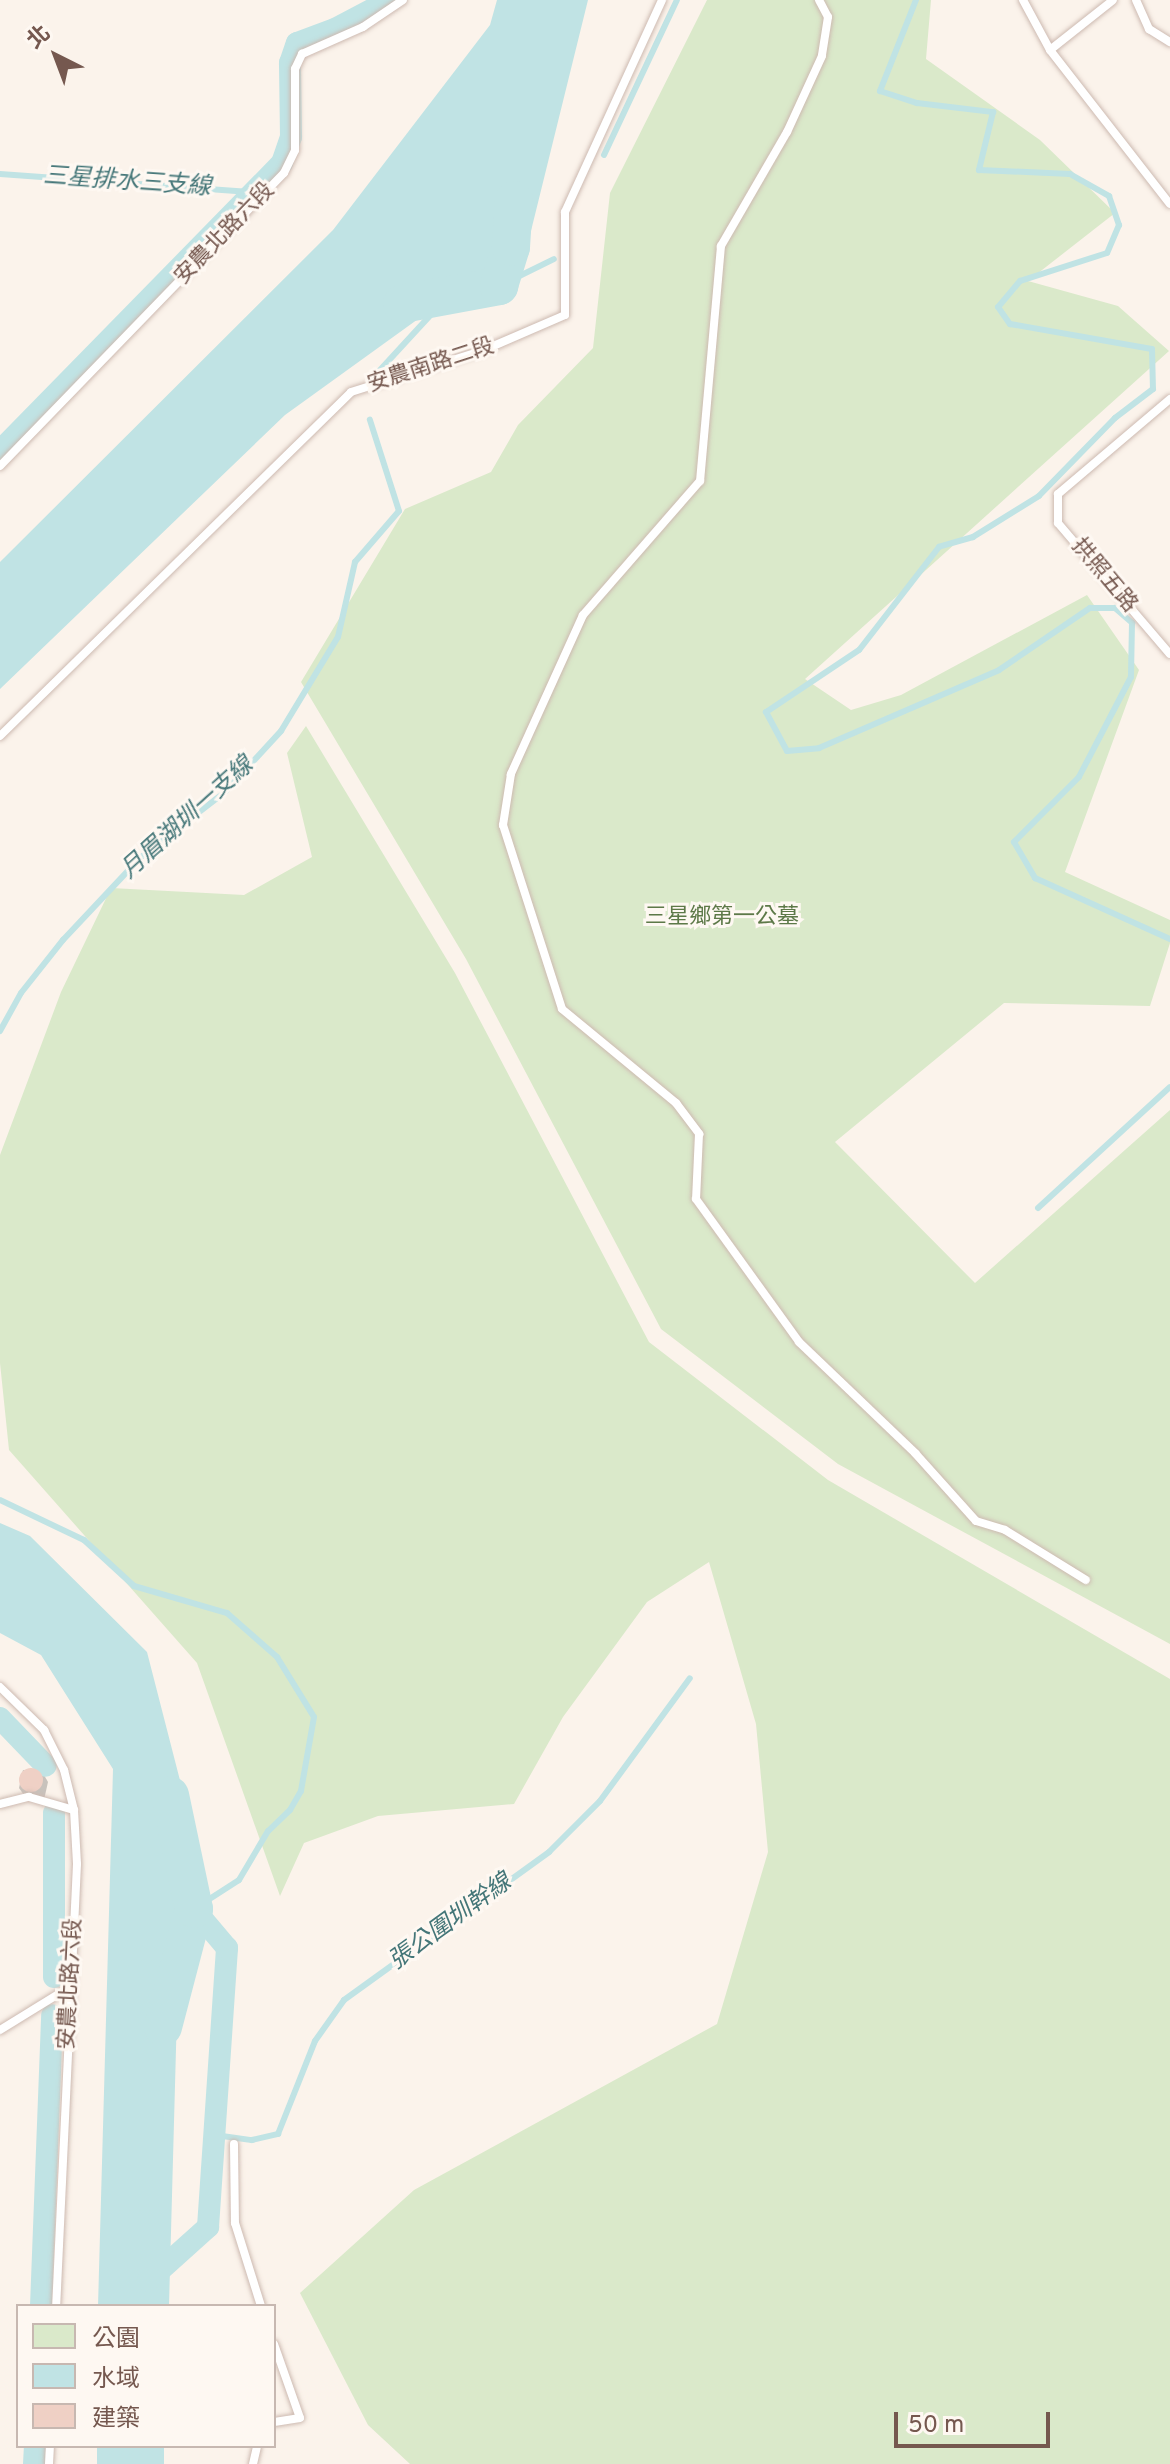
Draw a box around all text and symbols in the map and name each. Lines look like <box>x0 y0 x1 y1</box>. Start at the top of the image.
north arrow <box>16 16 96 96</box>
text: 北 <box>22 20 57 55</box>
water label: 三星排水三支線 <box>42 163 212 203</box>
street label: 安農北路六段 <box>170 177 280 291</box>
street label: 安農南路二段 <box>364 333 498 399</box>
street label: 拱照五路 <box>1066 534 1142 618</box>
water label: 月眉湖圳一支線 <box>116 752 260 886</box>
park label: 三星鄉第一公墓 <box>645 905 799 931</box>
water label: 張公圍圳幹線 <box>384 1869 518 1977</box>
street label: 安農北路六段 <box>54 1917 88 2051</box>
legend <box>16 2304 276 2448</box>
text: 公園 <box>92 2325 140 2355</box>
text: 水域 <box>92 2365 140 2395</box>
scale bar <box>898 2396 1054 2446</box>
text: 建築 <box>92 2405 140 2435</box>
text: 50 m <box>908 2411 964 2441</box>

